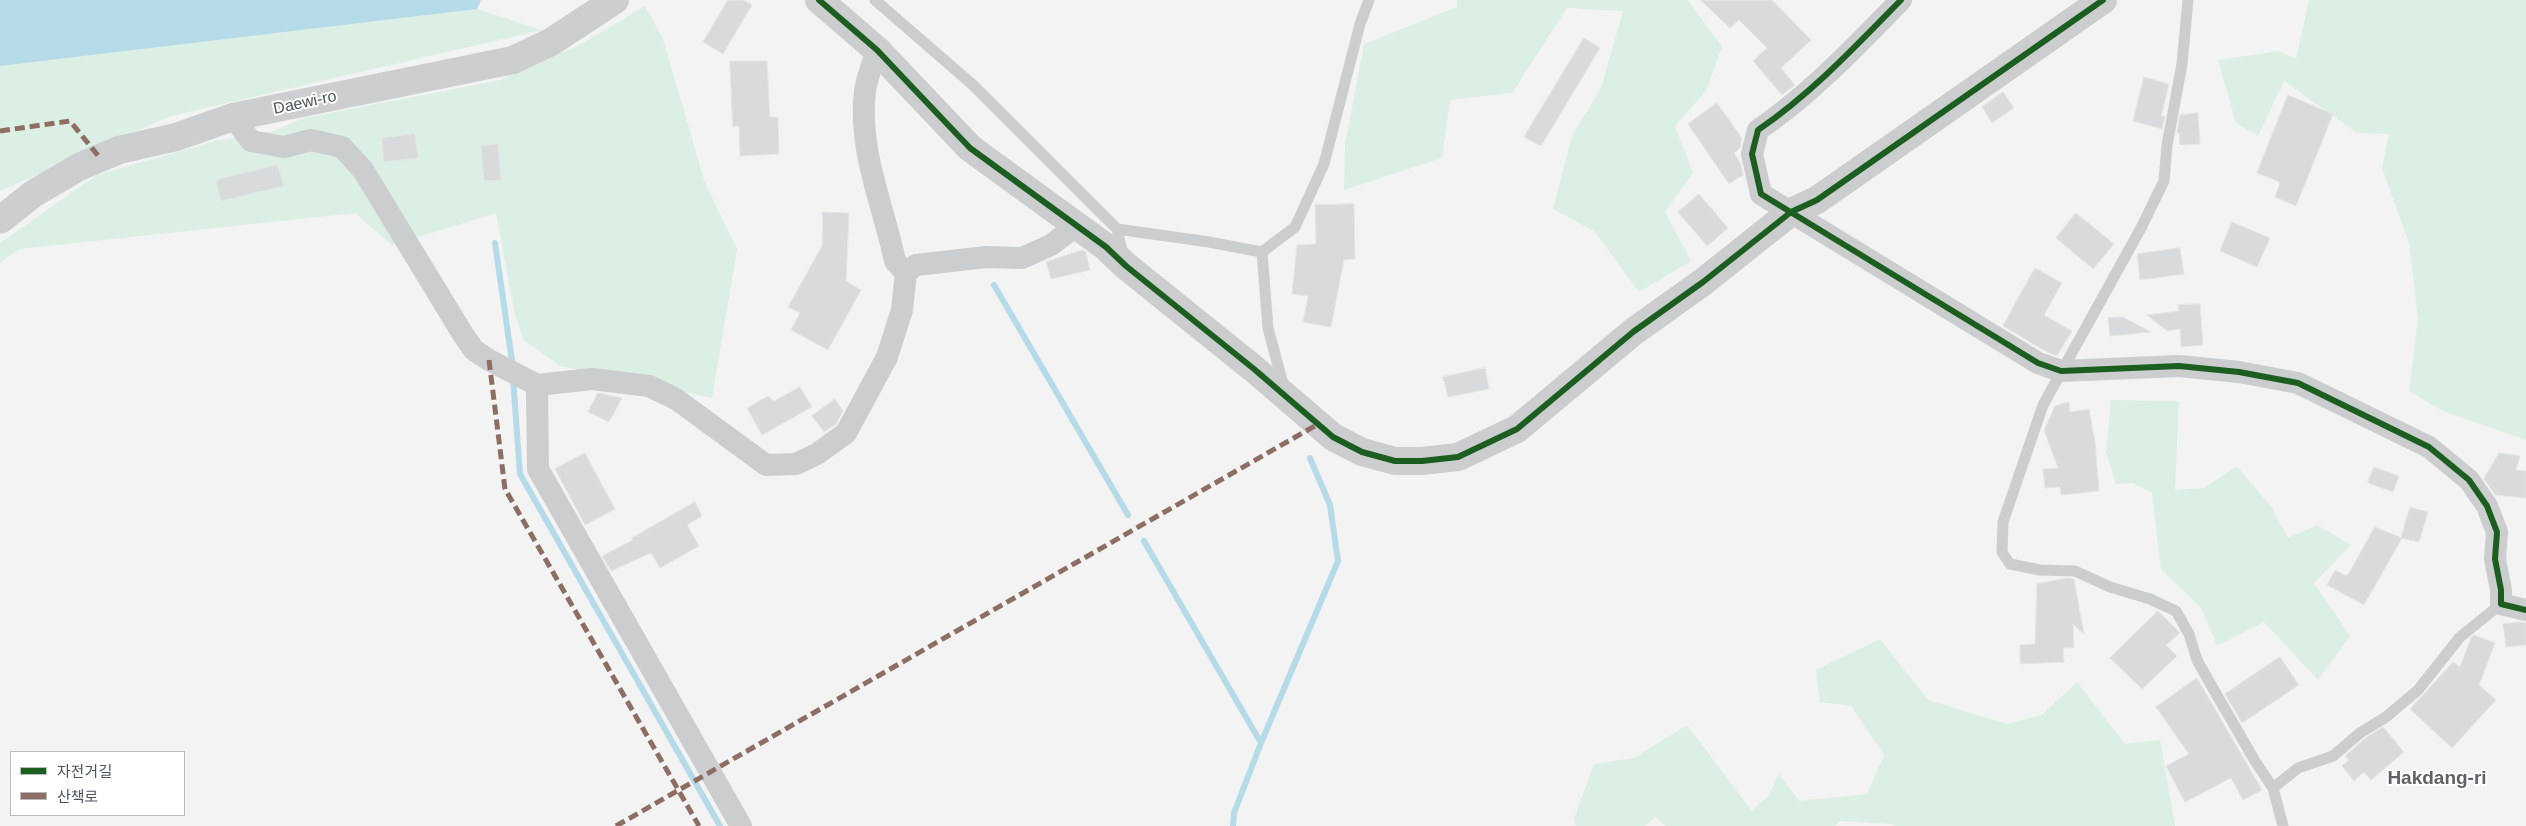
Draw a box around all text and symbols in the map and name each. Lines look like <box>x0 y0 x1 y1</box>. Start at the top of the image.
street label: Daewi-ro <box>272 87 338 119</box>
legend <box>10 751 185 816</box>
text: 자전거길 <box>57 763 112 780</box>
district label: Hakdang-ri <box>2387 768 2487 790</box>
text: 산책로 <box>57 788 98 805</box>

